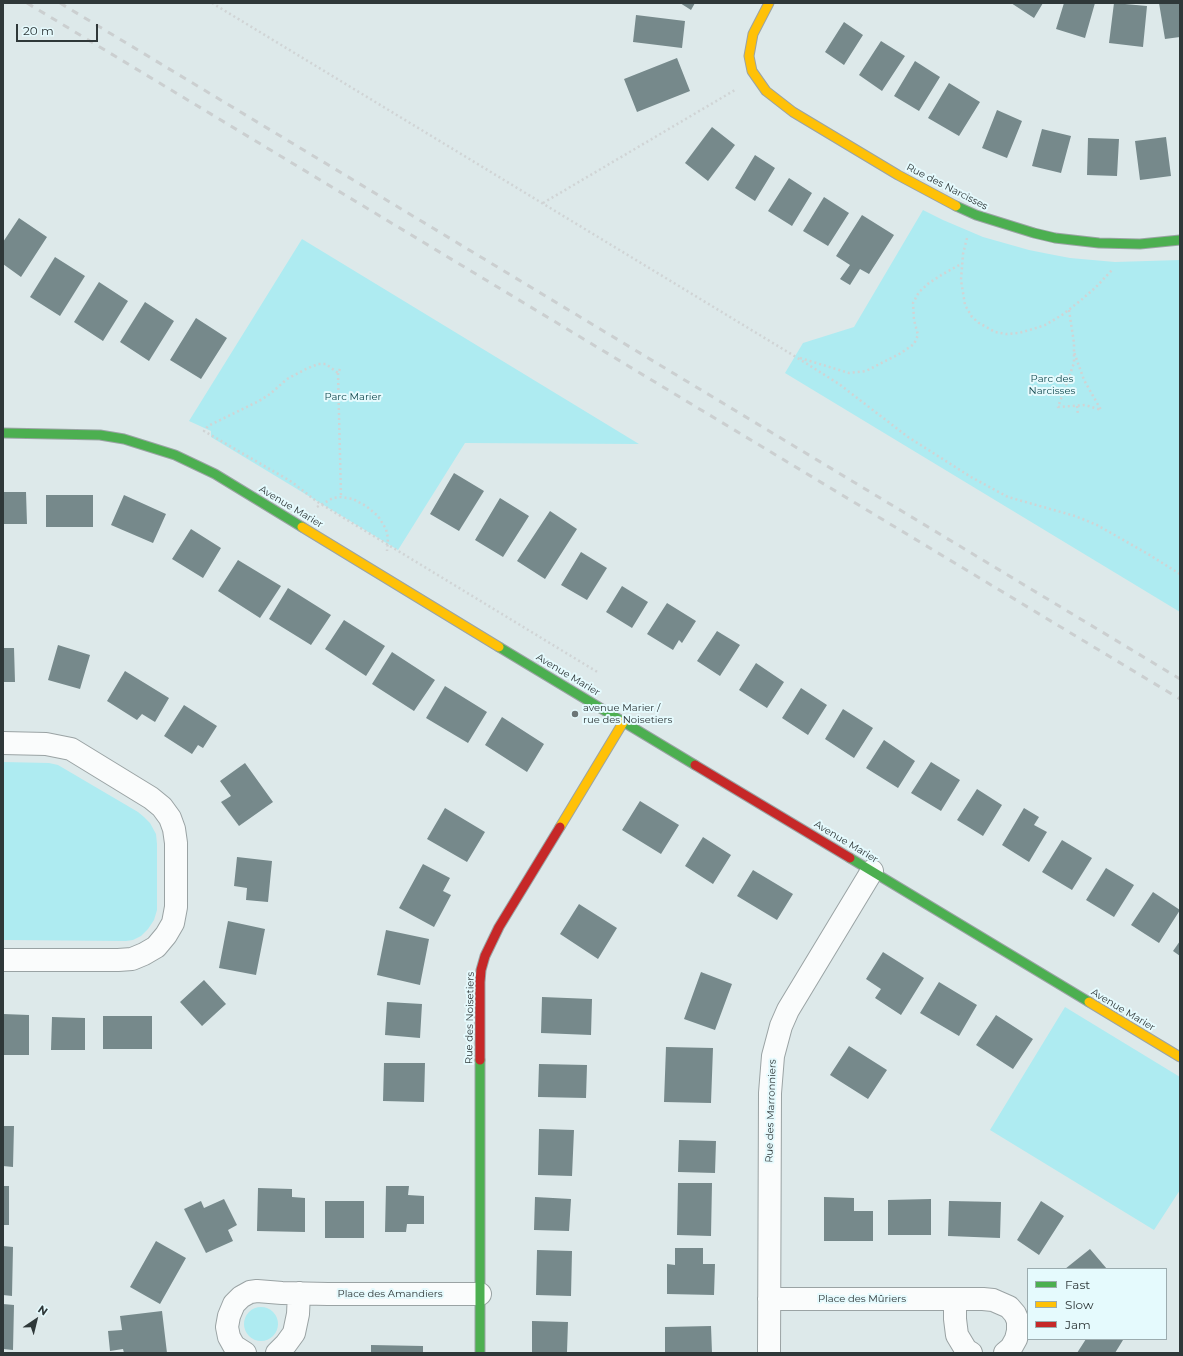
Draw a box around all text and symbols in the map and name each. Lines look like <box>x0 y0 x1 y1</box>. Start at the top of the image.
scale bar <box>18 16 100 42</box>
text: 20 m <box>23 23 54 38</box>
street label: Rue des Narcisses <box>904 161 990 213</box>
park label: Parc des Narcisses <box>1029 373 1075 396</box>
park label: Parc Marier <box>324 391 382 403</box>
street label: Avenue Marier <box>257 483 325 531</box>
street label: Avenue Marier <box>534 651 602 699</box>
place label: avenue Marier / rue des Noisetiers <box>583 702 672 726</box>
marker: avenue Marier / rue des Noisetiers <box>570 709 580 719</box>
street label: Avenue Marier <box>812 818 880 866</box>
street label: Rue des Noisetiers <box>463 972 477 1064</box>
street label: Avenue Marier <box>1089 986 1157 1034</box>
street label: Rue des Marronniers <box>763 1059 779 1163</box>
legend <box>1027 1268 1167 1340</box>
text: Fast <box>1065 1277 1090 1292</box>
street label: Place des Amandiers <box>337 1288 443 1300</box>
street label: Place des Mûriers <box>818 1293 906 1305</box>
text: Slow <box>1065 1297 1094 1312</box>
north arrow <box>16 1300 56 1340</box>
text: N <box>35 1302 51 1318</box>
text: Jam <box>1065 1317 1091 1332</box>

